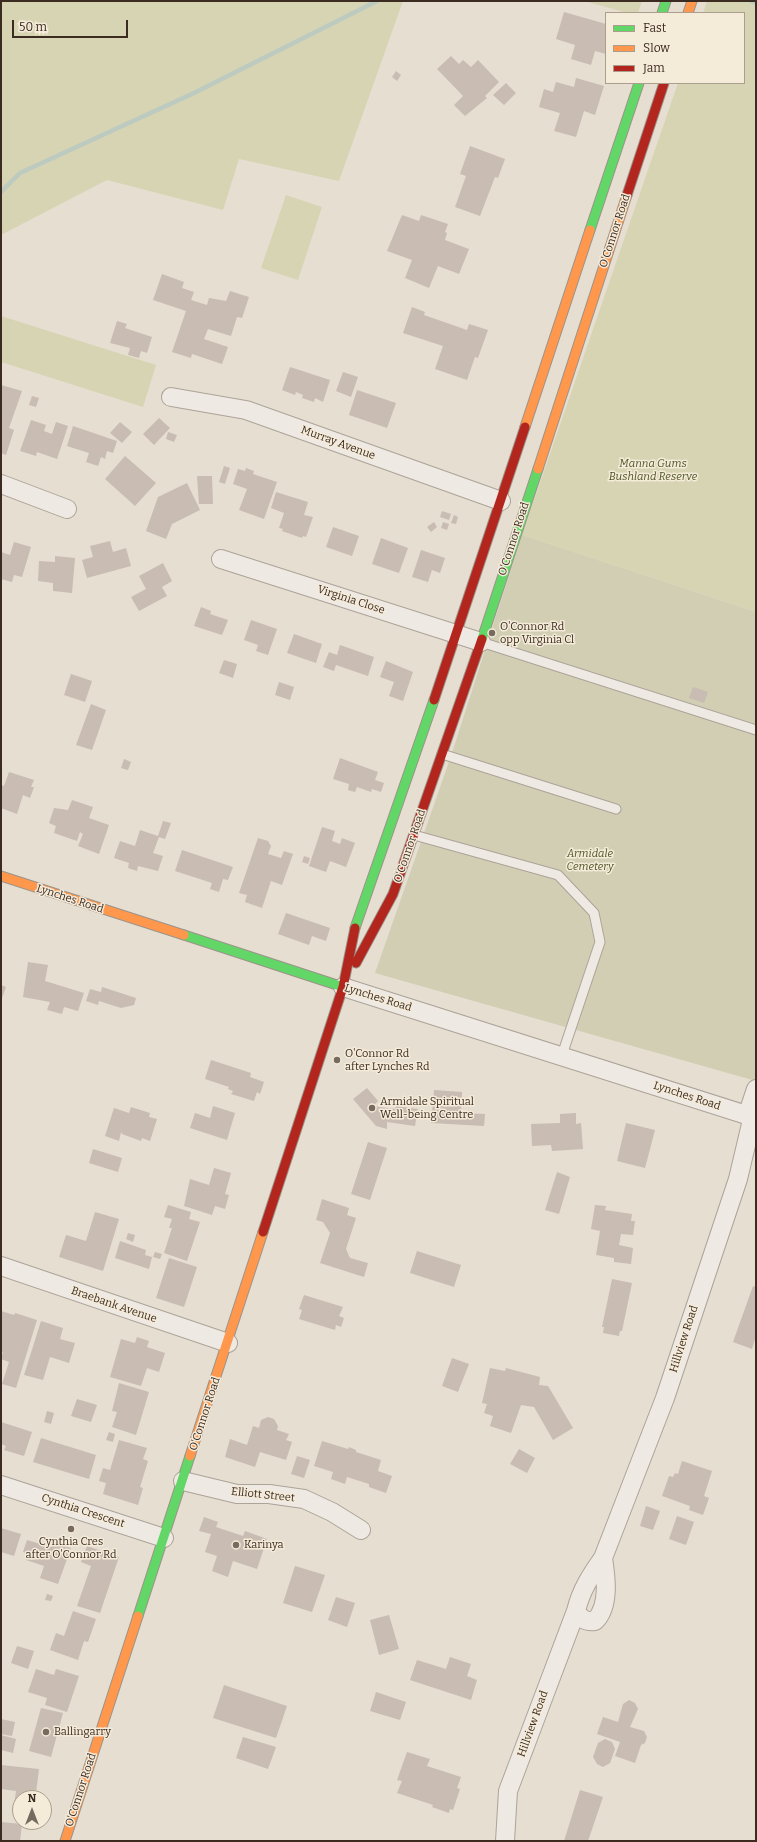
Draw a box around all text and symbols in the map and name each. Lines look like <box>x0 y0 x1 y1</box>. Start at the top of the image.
scale bar <box>14 12 130 38</box>
legend <box>605 12 745 84</box>
text: 50 m <box>19 20 47 34</box>
text: Fast <box>643 21 666 35</box>
text: Slow <box>643 41 670 55</box>
text: Jam <box>643 61 665 75</box>
street label: O'Connor Road <box>597 193 633 269</box>
street label: Murray Avenue <box>299 423 377 463</box>
park label: Manna Gums Bushland Reserve <box>609 457 697 483</box>
street label: O'Connor Road <box>496 501 532 577</box>
street label: Virginia Close <box>316 583 386 617</box>
place label: O'Connor Rd opp Virginia Cl <box>500 620 574 646</box>
marker: O'Connor Rd opp Virginia Cl <box>487 628 497 638</box>
street label: O'Connor Road <box>391 808 429 884</box>
park label: Armidale Cemetery <box>567 847 613 873</box>
street label: Lynches Road <box>35 882 105 916</box>
street label: Lynches Road <box>343 981 413 1015</box>
place label: O'Connor Rd after Lynches Rd <box>345 1047 429 1073</box>
marker: O'Connor Rd after Lynches Rd <box>332 1055 342 1065</box>
street label: Lynches Road <box>652 1079 722 1113</box>
place label: Armidale Spiritual Well-being Centre <box>380 1095 474 1121</box>
marker: Armidale Spiritual Well-being Centre <box>367 1103 377 1113</box>
street label: Braebank Avenue <box>69 1284 159 1326</box>
street label: Hillview Road <box>667 1304 701 1374</box>
street label: O'Connor Road <box>187 1376 223 1452</box>
street label: Elliott Street <box>230 1485 296 1505</box>
street label: Cynthia Crescent <box>40 1491 126 1531</box>
marker: Cynthia Cres after O'Connor Rd <box>66 1524 76 1534</box>
place label: Cynthia Cres after O'Connor Rd <box>25 1535 117 1561</box>
place label: Karinya <box>244 1538 284 1552</box>
marker: Karinya <box>231 1540 241 1550</box>
street label: Hillview Road <box>515 1689 551 1759</box>
place label: Ballingarry <box>54 1725 111 1739</box>
marker: Ballingarry <box>41 1727 51 1737</box>
street label: O'Connor Road <box>63 1752 99 1828</box>
north arrow <box>12 1790 52 1830</box>
text: N <box>28 1792 36 1805</box>

